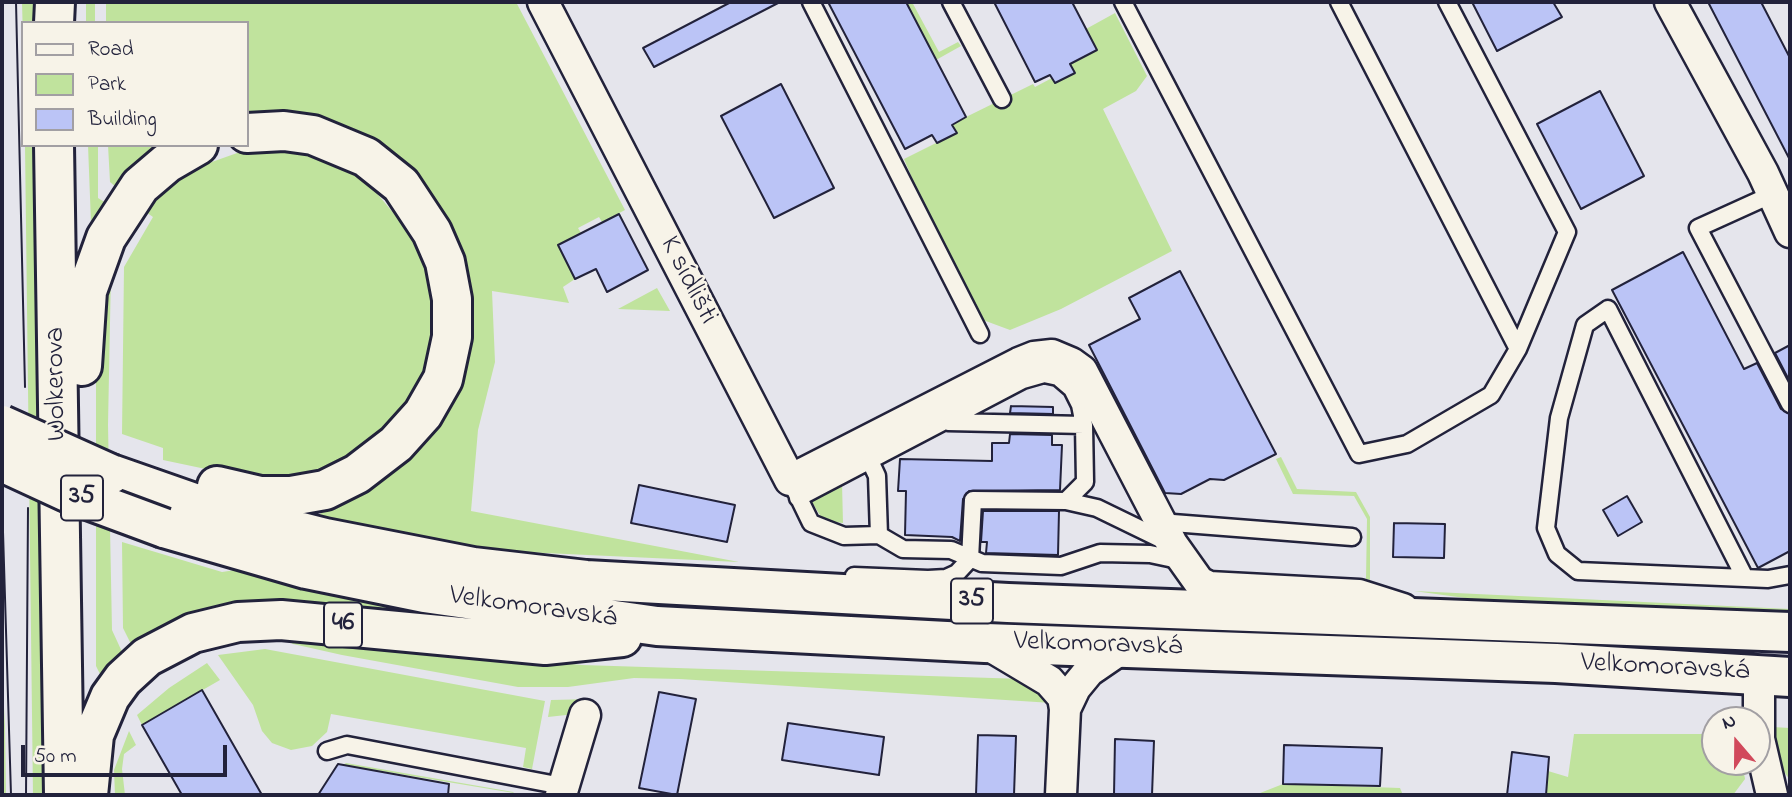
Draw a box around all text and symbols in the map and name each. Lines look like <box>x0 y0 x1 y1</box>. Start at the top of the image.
legend <box>21 21 248 147</box>
text: Road <box>88 35 134 65</box>
text: Park <box>88 70 126 100</box>
text: Building <box>88 105 157 135</box>
street label: K sídlišti <box>651 231 723 331</box>
street label: Wolkerova <box>40 327 76 441</box>
road number: 35 <box>61 476 103 520</box>
road number: 35 <box>951 579 993 624</box>
street label: Velkomoravská <box>447 581 619 637</box>
road number: 46 <box>324 603 362 648</box>
street label: Velkomoravská <box>1013 626 1183 666</box>
street label: Velkomoravská <box>1580 648 1750 690</box>
north arrow <box>1701 706 1771 776</box>
text: N <box>1719 708 1740 738</box>
scale bar <box>24 730 231 774</box>
text: 50 m <box>34 742 77 772</box>

